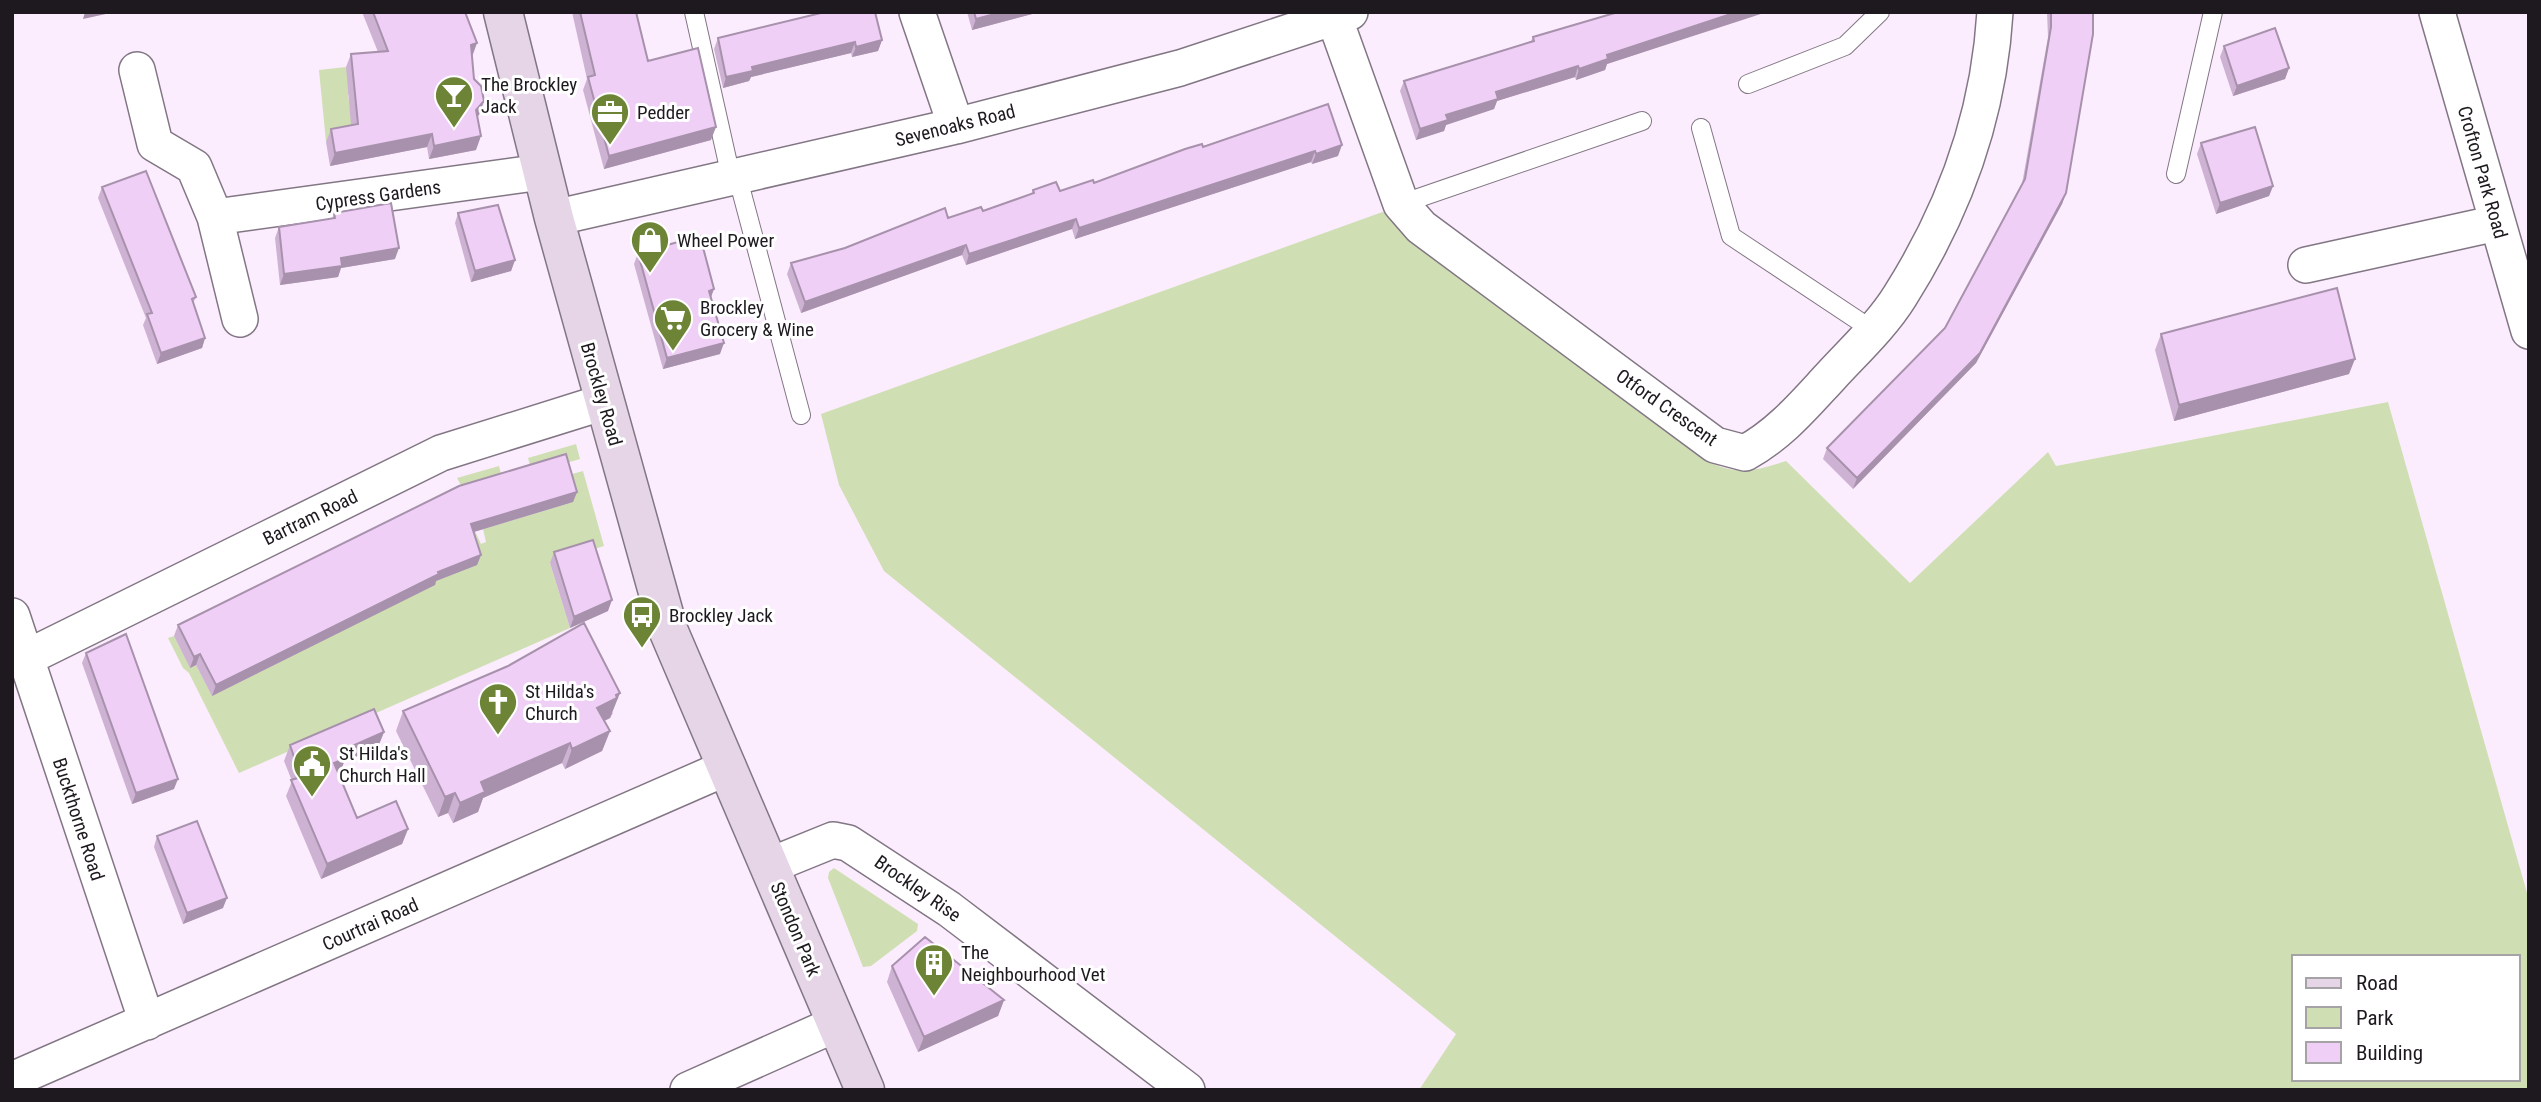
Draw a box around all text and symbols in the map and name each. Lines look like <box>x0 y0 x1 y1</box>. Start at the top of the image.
place label: The Brockley Jack <box>481 73 577 118</box>
bar icon: The Brockley Jack <box>433 74 475 129</box>
office icon: Pedder <box>589 91 631 146</box>
street label: Sevenoaks Road <box>893 99 1018 152</box>
place label: Pedder <box>637 101 690 124</box>
street label: Crofton Park Road <box>2453 103 2512 241</box>
street label: Cypress Gardens <box>314 175 442 216</box>
shop icon: Wheel Power <box>629 219 671 274</box>
place label: Wheel Power <box>677 229 774 252</box>
place label: Brockley Grocery & Wine <box>700 296 814 341</box>
supermarket icon: Brockley Grocery & Wine <box>652 297 694 352</box>
street label: Brockley Road <box>576 340 627 448</box>
street label: Otford Crescent <box>1612 364 1722 451</box>
street label: Bartram Road <box>259 485 361 550</box>
bus stop icon: Brockley Jack <box>621 594 663 649</box>
place label: Brockley Jack <box>669 604 773 627</box>
place label: St Hilda's Church <box>525 680 595 725</box>
church icon: St Hilda's Church <box>477 681 519 736</box>
place label: St Hilda's Church Hall <box>339 742 426 787</box>
public building icon: St Hilda's Church Hall <box>291 743 333 798</box>
street label: Buckthorne Road <box>48 755 109 883</box>
street label: Brockley Rise <box>870 850 965 927</box>
street label: Stondon Park <box>765 878 826 980</box>
street label: Courtrai Road <box>319 893 422 956</box>
place label: The Neighbourhood Vet <box>961 941 1105 986</box>
building icon: The Neighbourhood Vet <box>913 942 955 997</box>
legend <box>2292 955 2520 1081</box>
text: Road <box>2356 971 2398 995</box>
text: Park <box>2356 1006 2394 1030</box>
text: Building <box>2356 1041 2423 1065</box>

